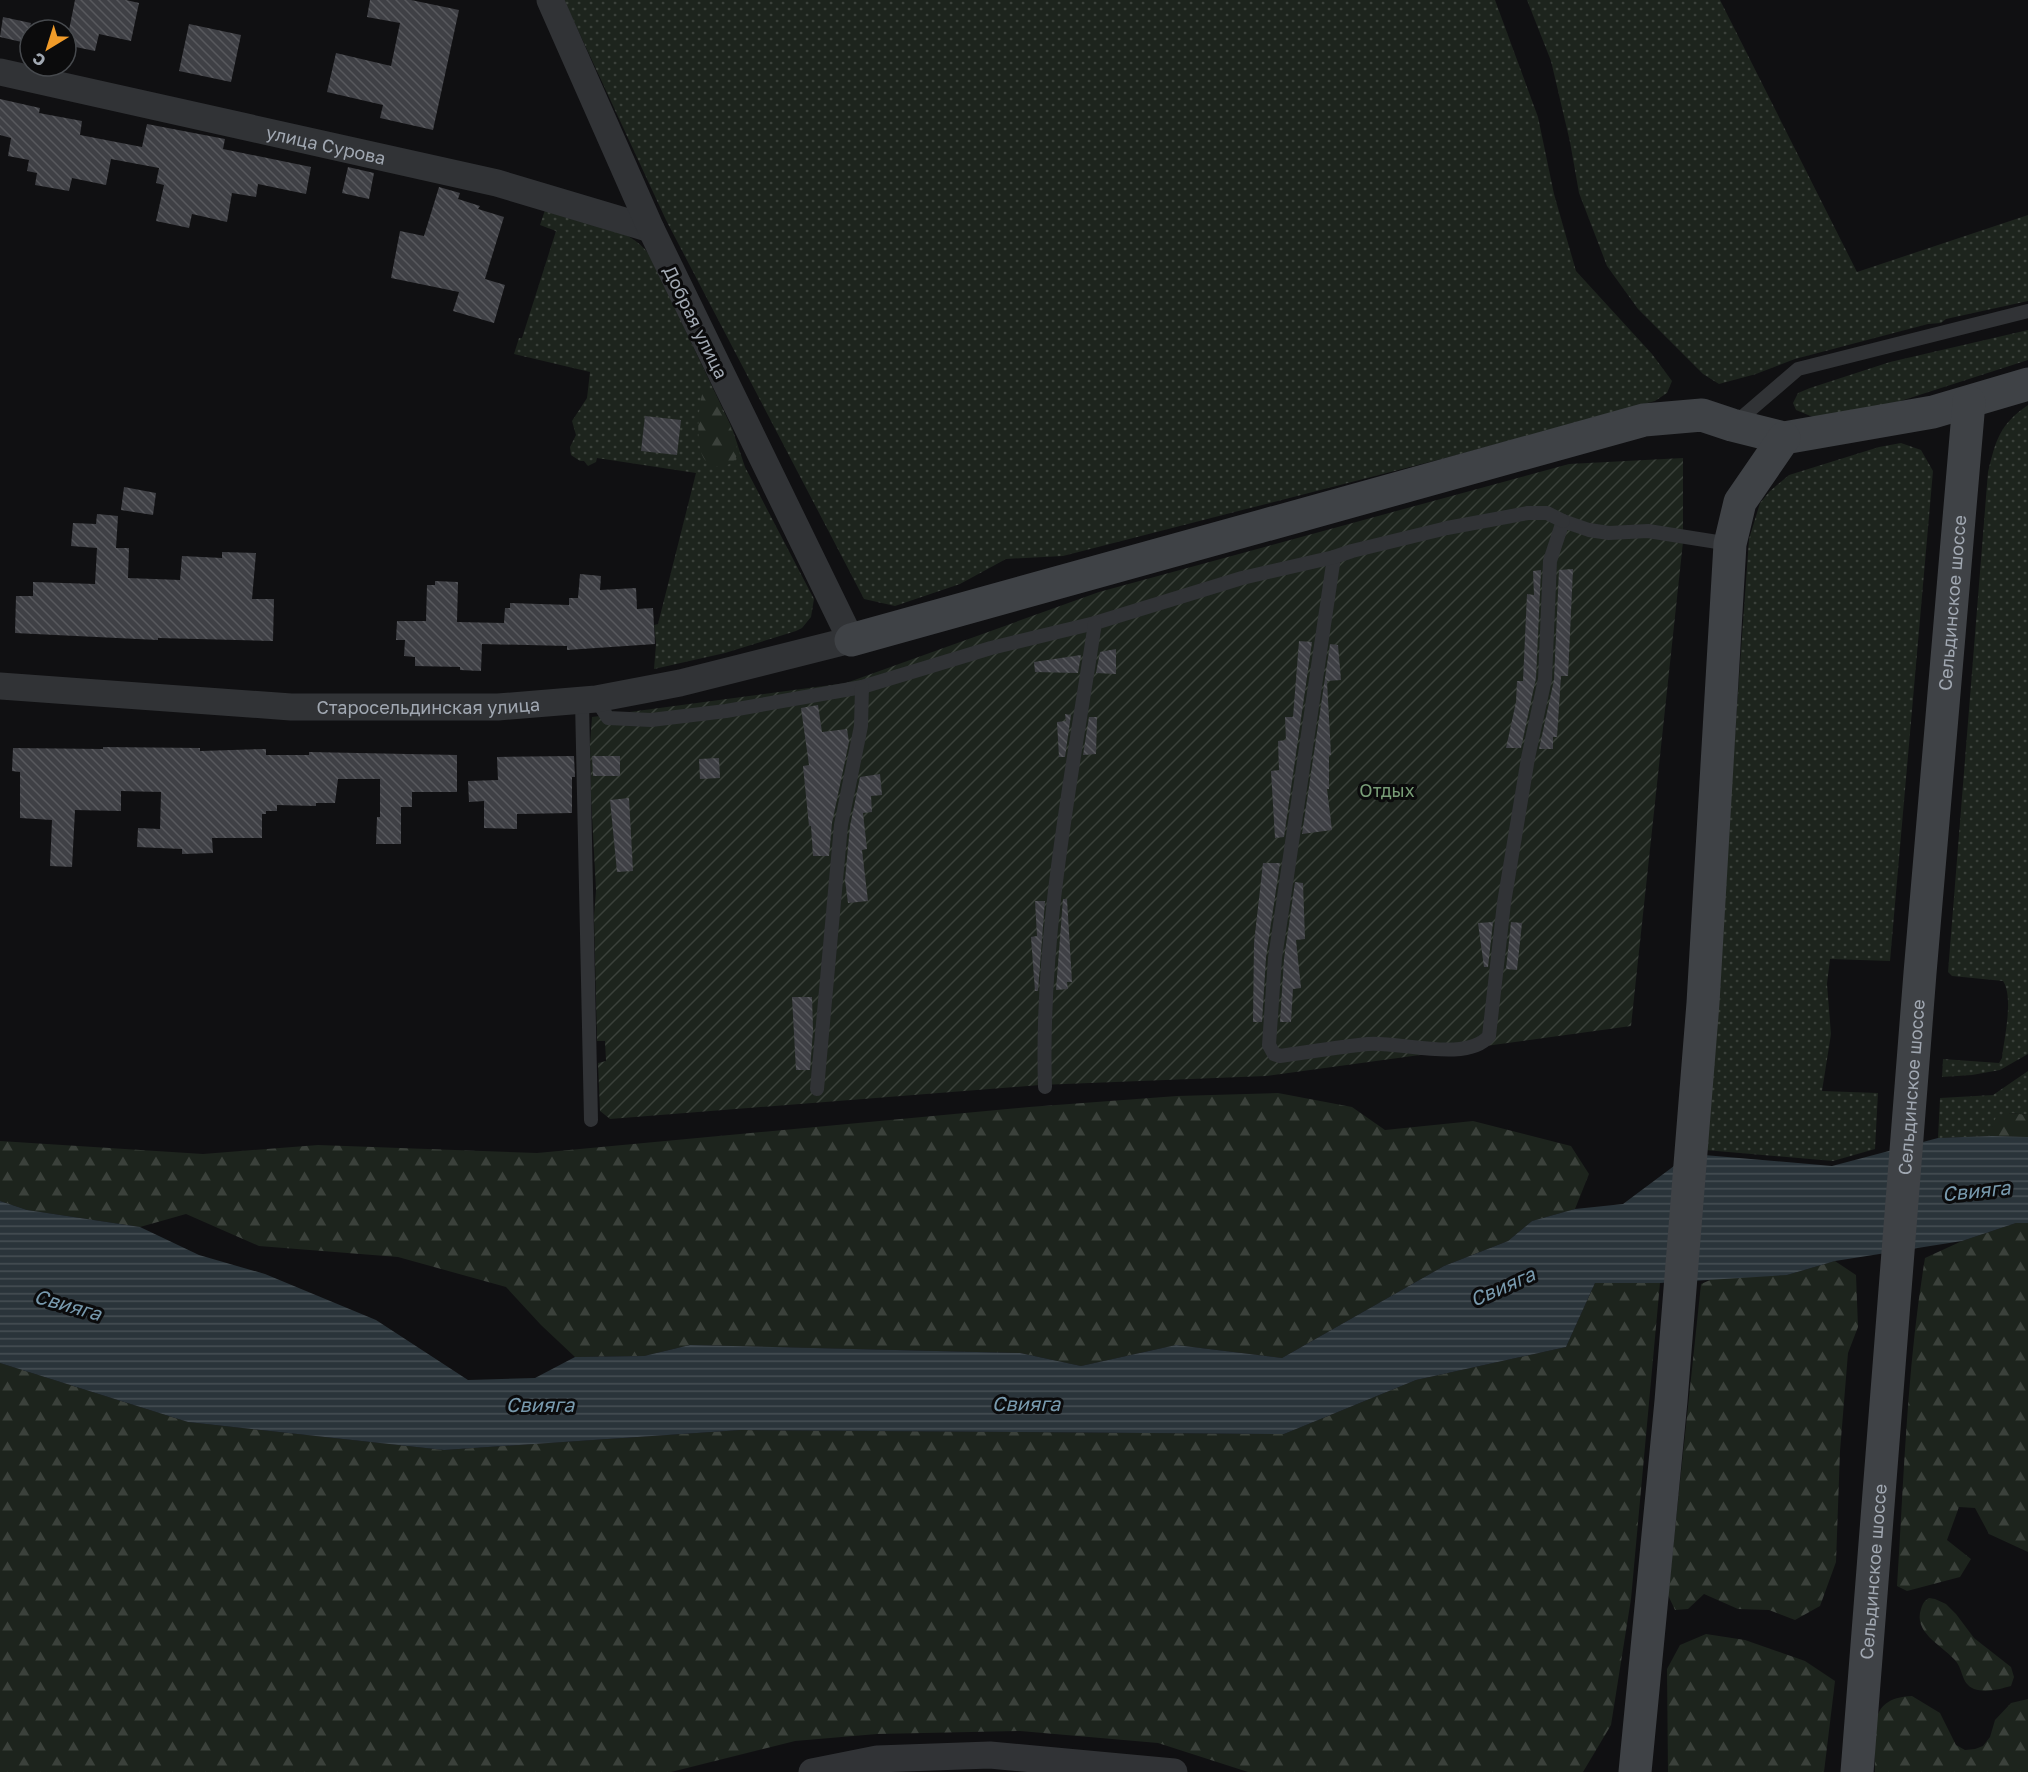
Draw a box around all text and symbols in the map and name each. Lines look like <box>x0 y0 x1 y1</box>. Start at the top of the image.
north arrow <box>18 18 78 78</box>
text: С <box>28 48 49 71</box>
street label: улица Сурова <box>264 121 388 169</box>
street label: Добрая улица <box>659 262 733 382</box>
street label: Сельдинское шоссе <box>1933 514 1970 692</box>
street label: Старосельдинская улица <box>317 693 541 718</box>
park label: Отдых <box>1359 779 1415 801</box>
street label: Сельдинское шоссе <box>1893 998 1929 1176</box>
water label: Свияга <box>1941 1174 2012 1206</box>
water label: Свияга <box>1466 1261 1539 1311</box>
water label: Свияга <box>32 1283 105 1325</box>
water label: Свияга <box>992 1391 1061 1415</box>
water label: Свияга <box>506 1392 575 1416</box>
street label: Сельдинское шоссе <box>1855 1483 1891 1660</box>

